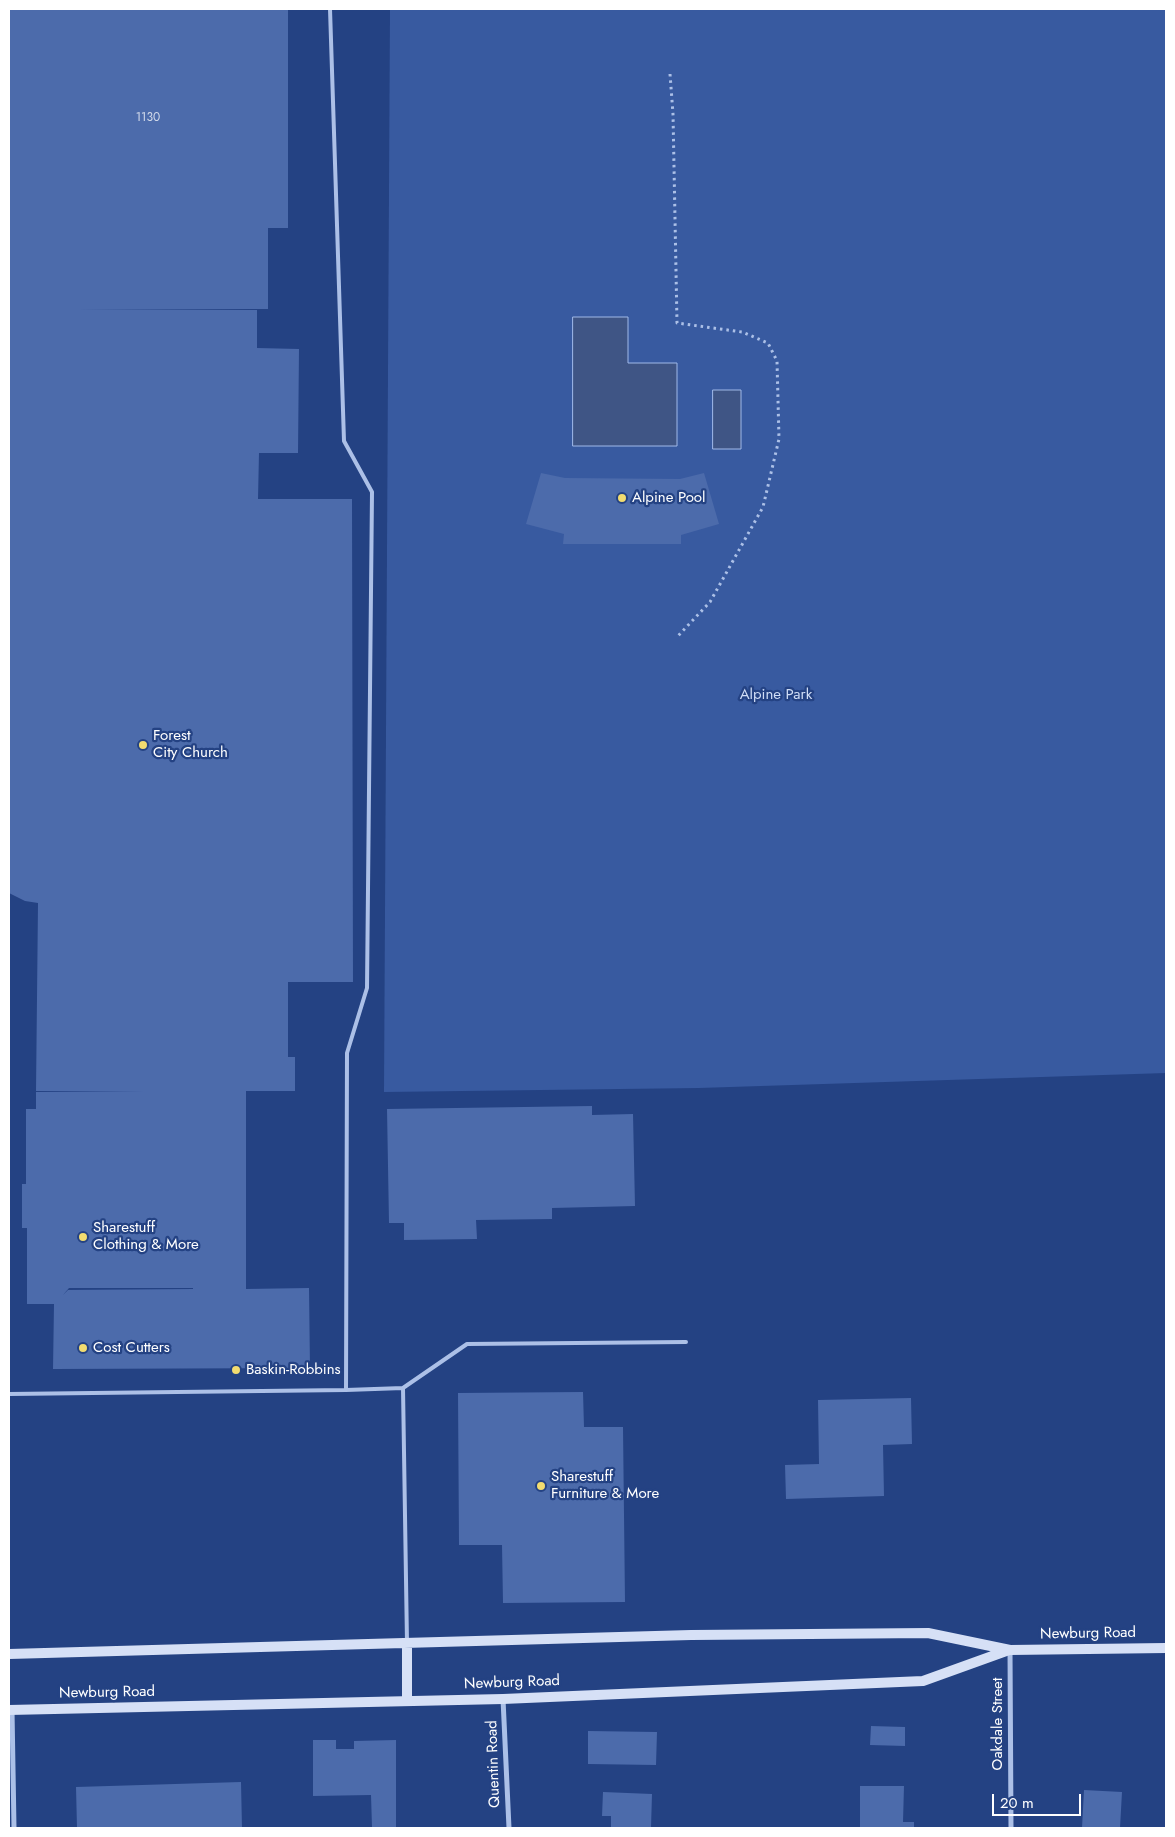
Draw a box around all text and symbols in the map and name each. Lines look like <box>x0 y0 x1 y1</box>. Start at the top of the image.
house number: 1130 <box>136 111 160 125</box>
place label: Alpine Pool <box>632 489 705 507</box>
marker: Alpine Pool <box>616 492 628 504</box>
park label: Alpine Park <box>740 686 812 704</box>
place label: Forest City Church <box>153 727 228 762</box>
marker: Forest City Church <box>137 739 149 751</box>
place label: Sharestuff Clothing & More <box>93 1219 199 1254</box>
marker: Sharestuff Clothing & More <box>77 1231 89 1243</box>
place label: Cost Cutters <box>93 1339 170 1357</box>
marker: Cost Cutters <box>77 1342 89 1354</box>
place label: Baskin-Robbins <box>246 1361 341 1379</box>
marker: Baskin-Robbins <box>230 1364 242 1376</box>
place label: Sharestuff Furniture & More <box>551 1468 659 1503</box>
marker: Sharestuff Furniture & More <box>535 1480 547 1492</box>
street label: Newburg Road <box>1040 1624 1136 1644</box>
street label: Newburg Road <box>464 1672 560 1694</box>
street label: Oakdale Street <box>989 1678 1007 1770</box>
street label: Newburg Road <box>59 1683 155 1703</box>
street label: Quentin Road <box>483 1720 505 1808</box>
scale bar <box>995 1784 1084 1816</box>
text: 20 m <box>1000 1792 1034 1814</box>

